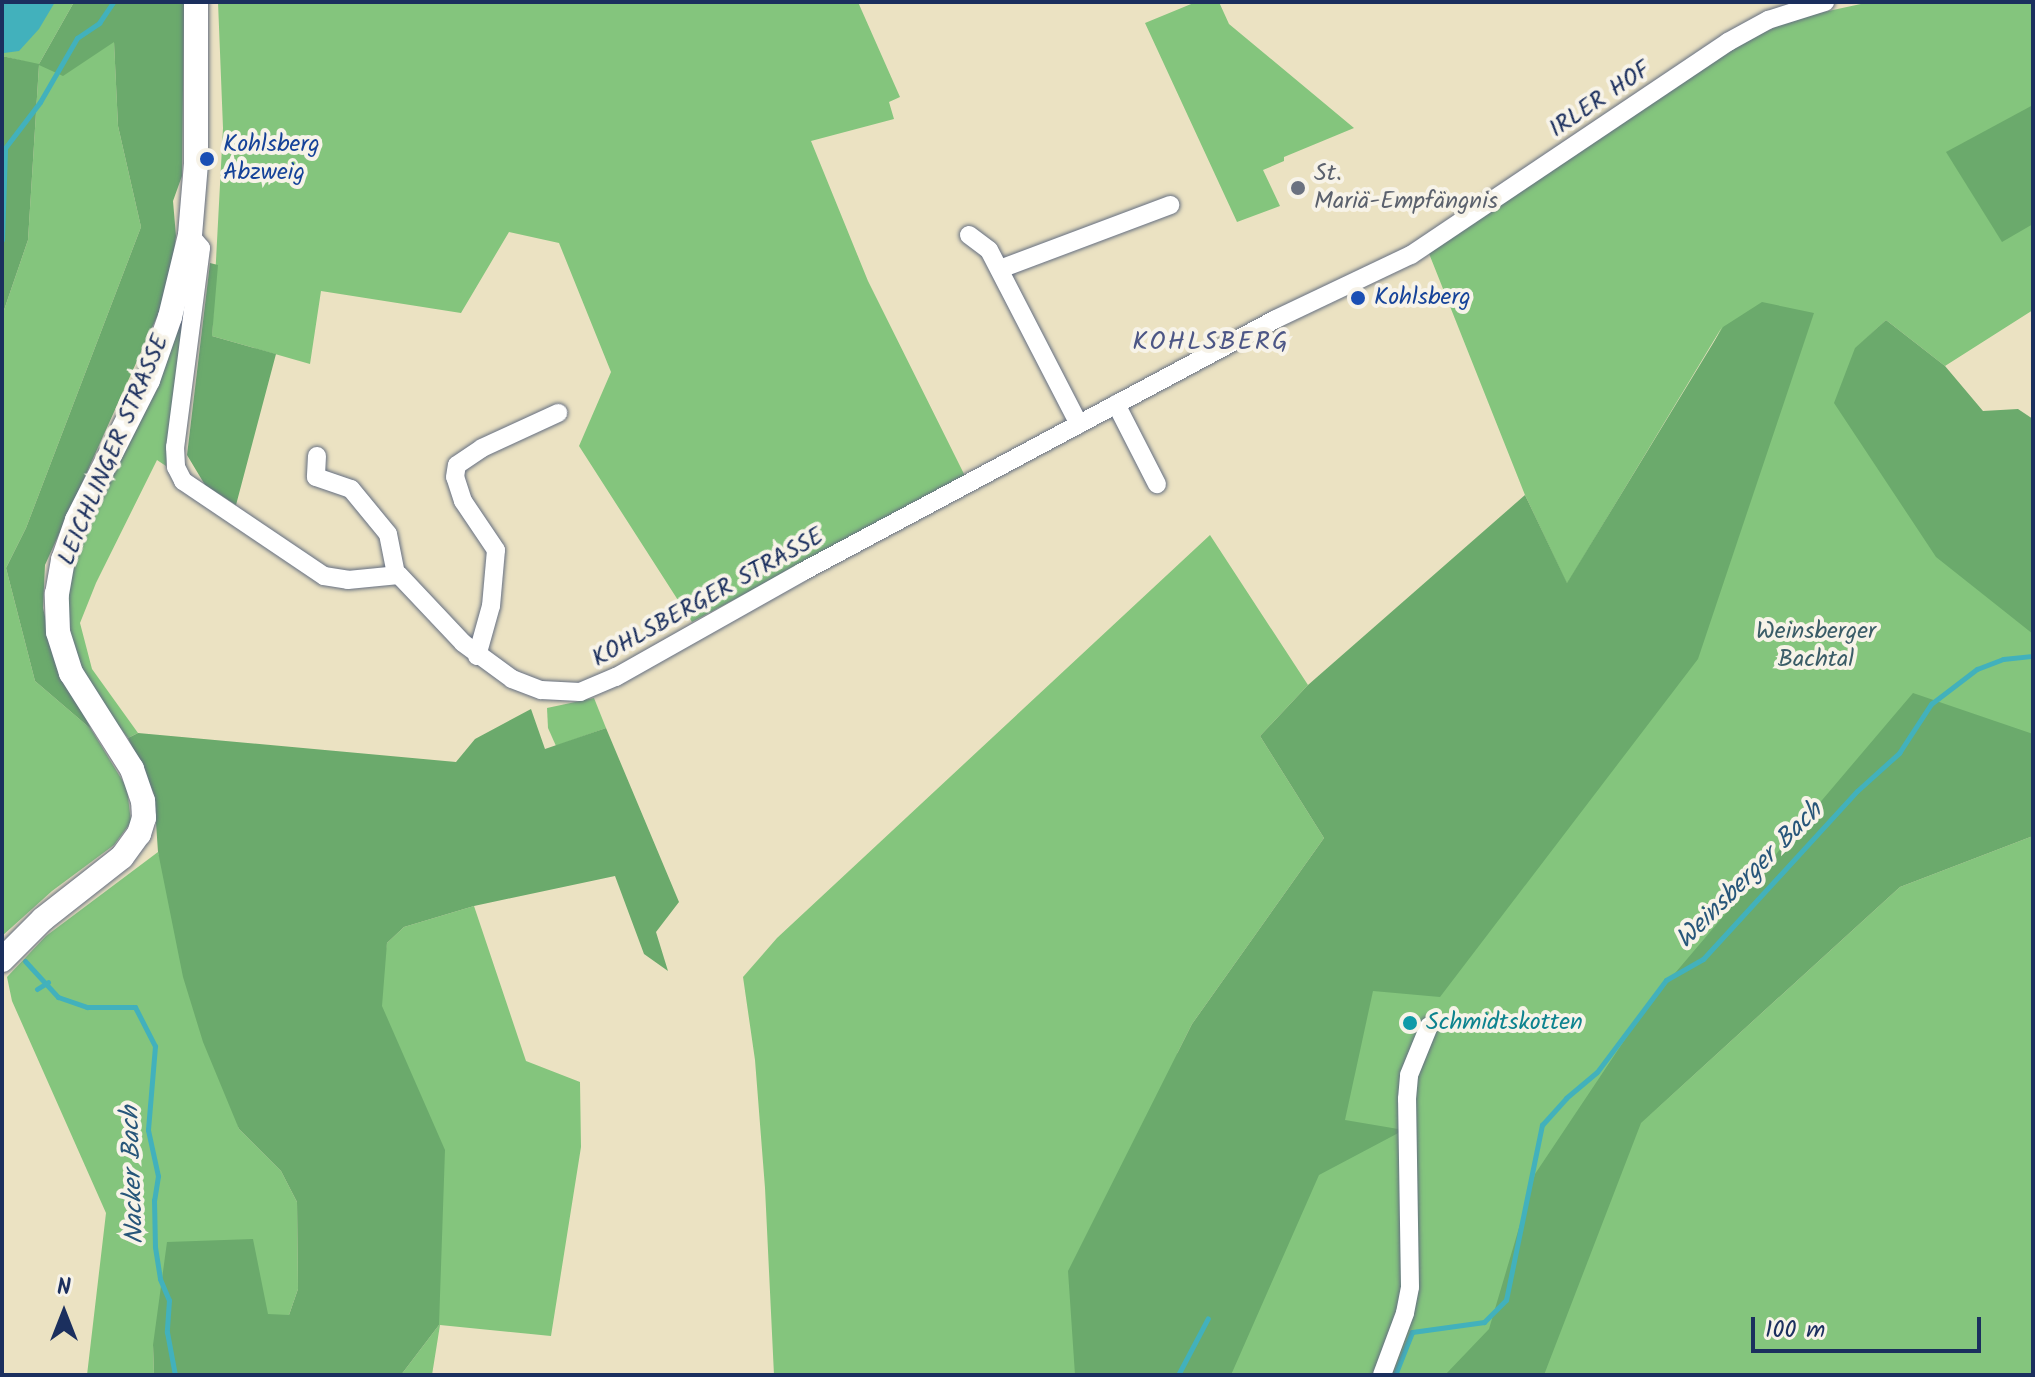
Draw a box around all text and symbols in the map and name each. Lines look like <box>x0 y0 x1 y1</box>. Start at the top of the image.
street label: IRLER HOF <box>1544 56 1656 144</box>
place label: Kohlsberg Abzweig <box>223 131 320 187</box>
marker: Kohlsberg Abzweig <box>198 150 216 168</box>
place label: St. Mariä-Empfängnis <box>1314 160 1498 216</box>
marker: St. Mariä-Empfängnis <box>1289 179 1307 197</box>
place label: Kohlsberg <box>1374 284 1471 312</box>
marker: Kohlsberg <box>1349 289 1367 307</box>
district label: KOHLSBERG <box>1132 327 1290 359</box>
street label: LEICHLINGER STRASSE <box>52 330 176 570</box>
street label: KOHLSBERGER STRASSE <box>587 522 829 674</box>
park label: Weinsberger Bachtal <box>1756 618 1876 674</box>
water label: Weinsberger Bach <box>1670 796 1830 956</box>
place label: Schmidtskotten <box>1426 1009 1583 1037</box>
marker: Schmidtskotten <box>1401 1014 1419 1032</box>
water label: Nacker Bach <box>116 1105 152 1245</box>
text: N <box>57 1271 71 1306</box>
north arrow <box>24 1273 104 1353</box>
scale bar <box>1755 1301 1985 1351</box>
text: 100 m <box>1765 1311 1825 1350</box>

